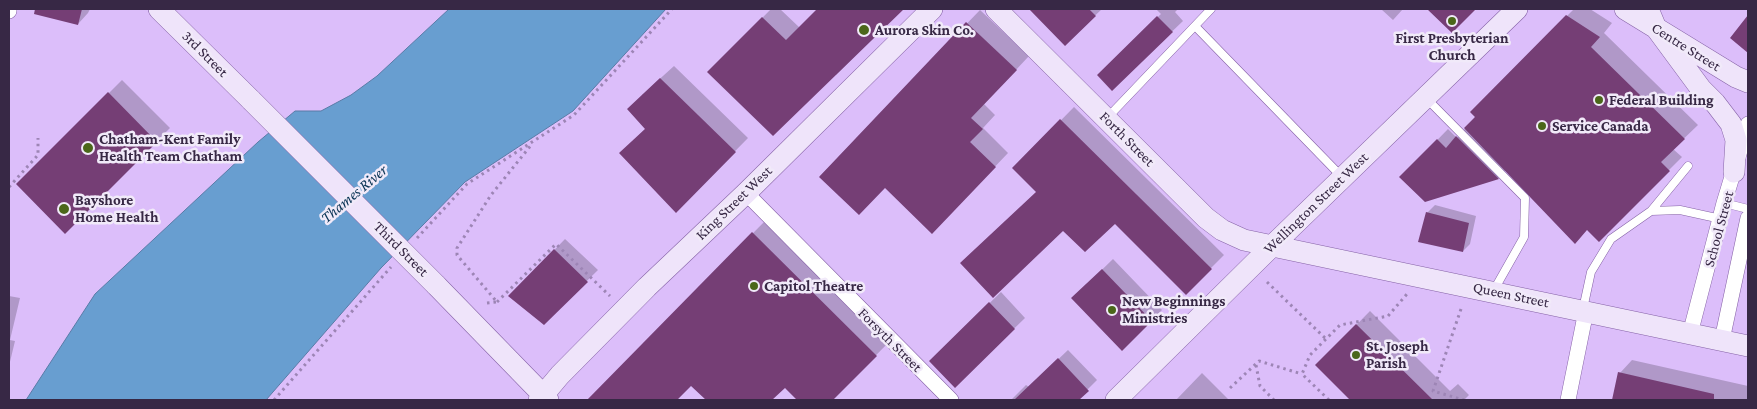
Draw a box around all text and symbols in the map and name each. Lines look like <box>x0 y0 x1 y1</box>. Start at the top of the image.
marker: First Presbyterian Church <box>1446 15 1458 27</box>
street label: Centre Street <box>1648 19 1724 75</box>
place label: Aurora Skin Co. <box>875 21 974 39</box>
marker: Aurora Skin Co. <box>857 23 871 37</box>
street label: 3rd Street <box>178 27 232 81</box>
place label: First Presbyterian Church <box>1395 29 1509 64</box>
place label: Federal Building <box>1609 91 1714 109</box>
marker: Federal Building <box>1593 94 1605 106</box>
street label: Forth Street <box>1096 108 1158 170</box>
place label: Service Canada <box>1552 117 1649 135</box>
marker: Service Canada <box>1536 120 1548 132</box>
place label: Chatham-Kent Family Health Team Chatham <box>99 130 242 165</box>
marker: Chatham-Kent Family Health Team Chatham <box>81 141 95 155</box>
street label: Wellington Street West <box>1260 148 1372 258</box>
water label: Thames River <box>317 161 391 227</box>
street label: King Street West <box>692 162 776 244</box>
street label: School Street <box>1700 189 1738 269</box>
place label: Bayshore Home Health <box>75 191 159 226</box>
marker: Bayshore Home Health <box>57 202 71 216</box>
street label: Third Street <box>370 218 432 280</box>
place label: Capitol Theatre <box>764 277 863 295</box>
street label: Queen Street <box>1471 278 1551 312</box>
marker: Capitol Theatre <box>748 280 760 292</box>
place label: New Beginnings Ministries <box>1122 292 1225 327</box>
street label: Forsyth Street <box>854 304 926 376</box>
marker: New Beginnings Ministries <box>1106 304 1118 316</box>
place label: St. Joseph Parish <box>1366 337 1429 372</box>
marker: St. Joseph Parish <box>1350 349 1362 361</box>

